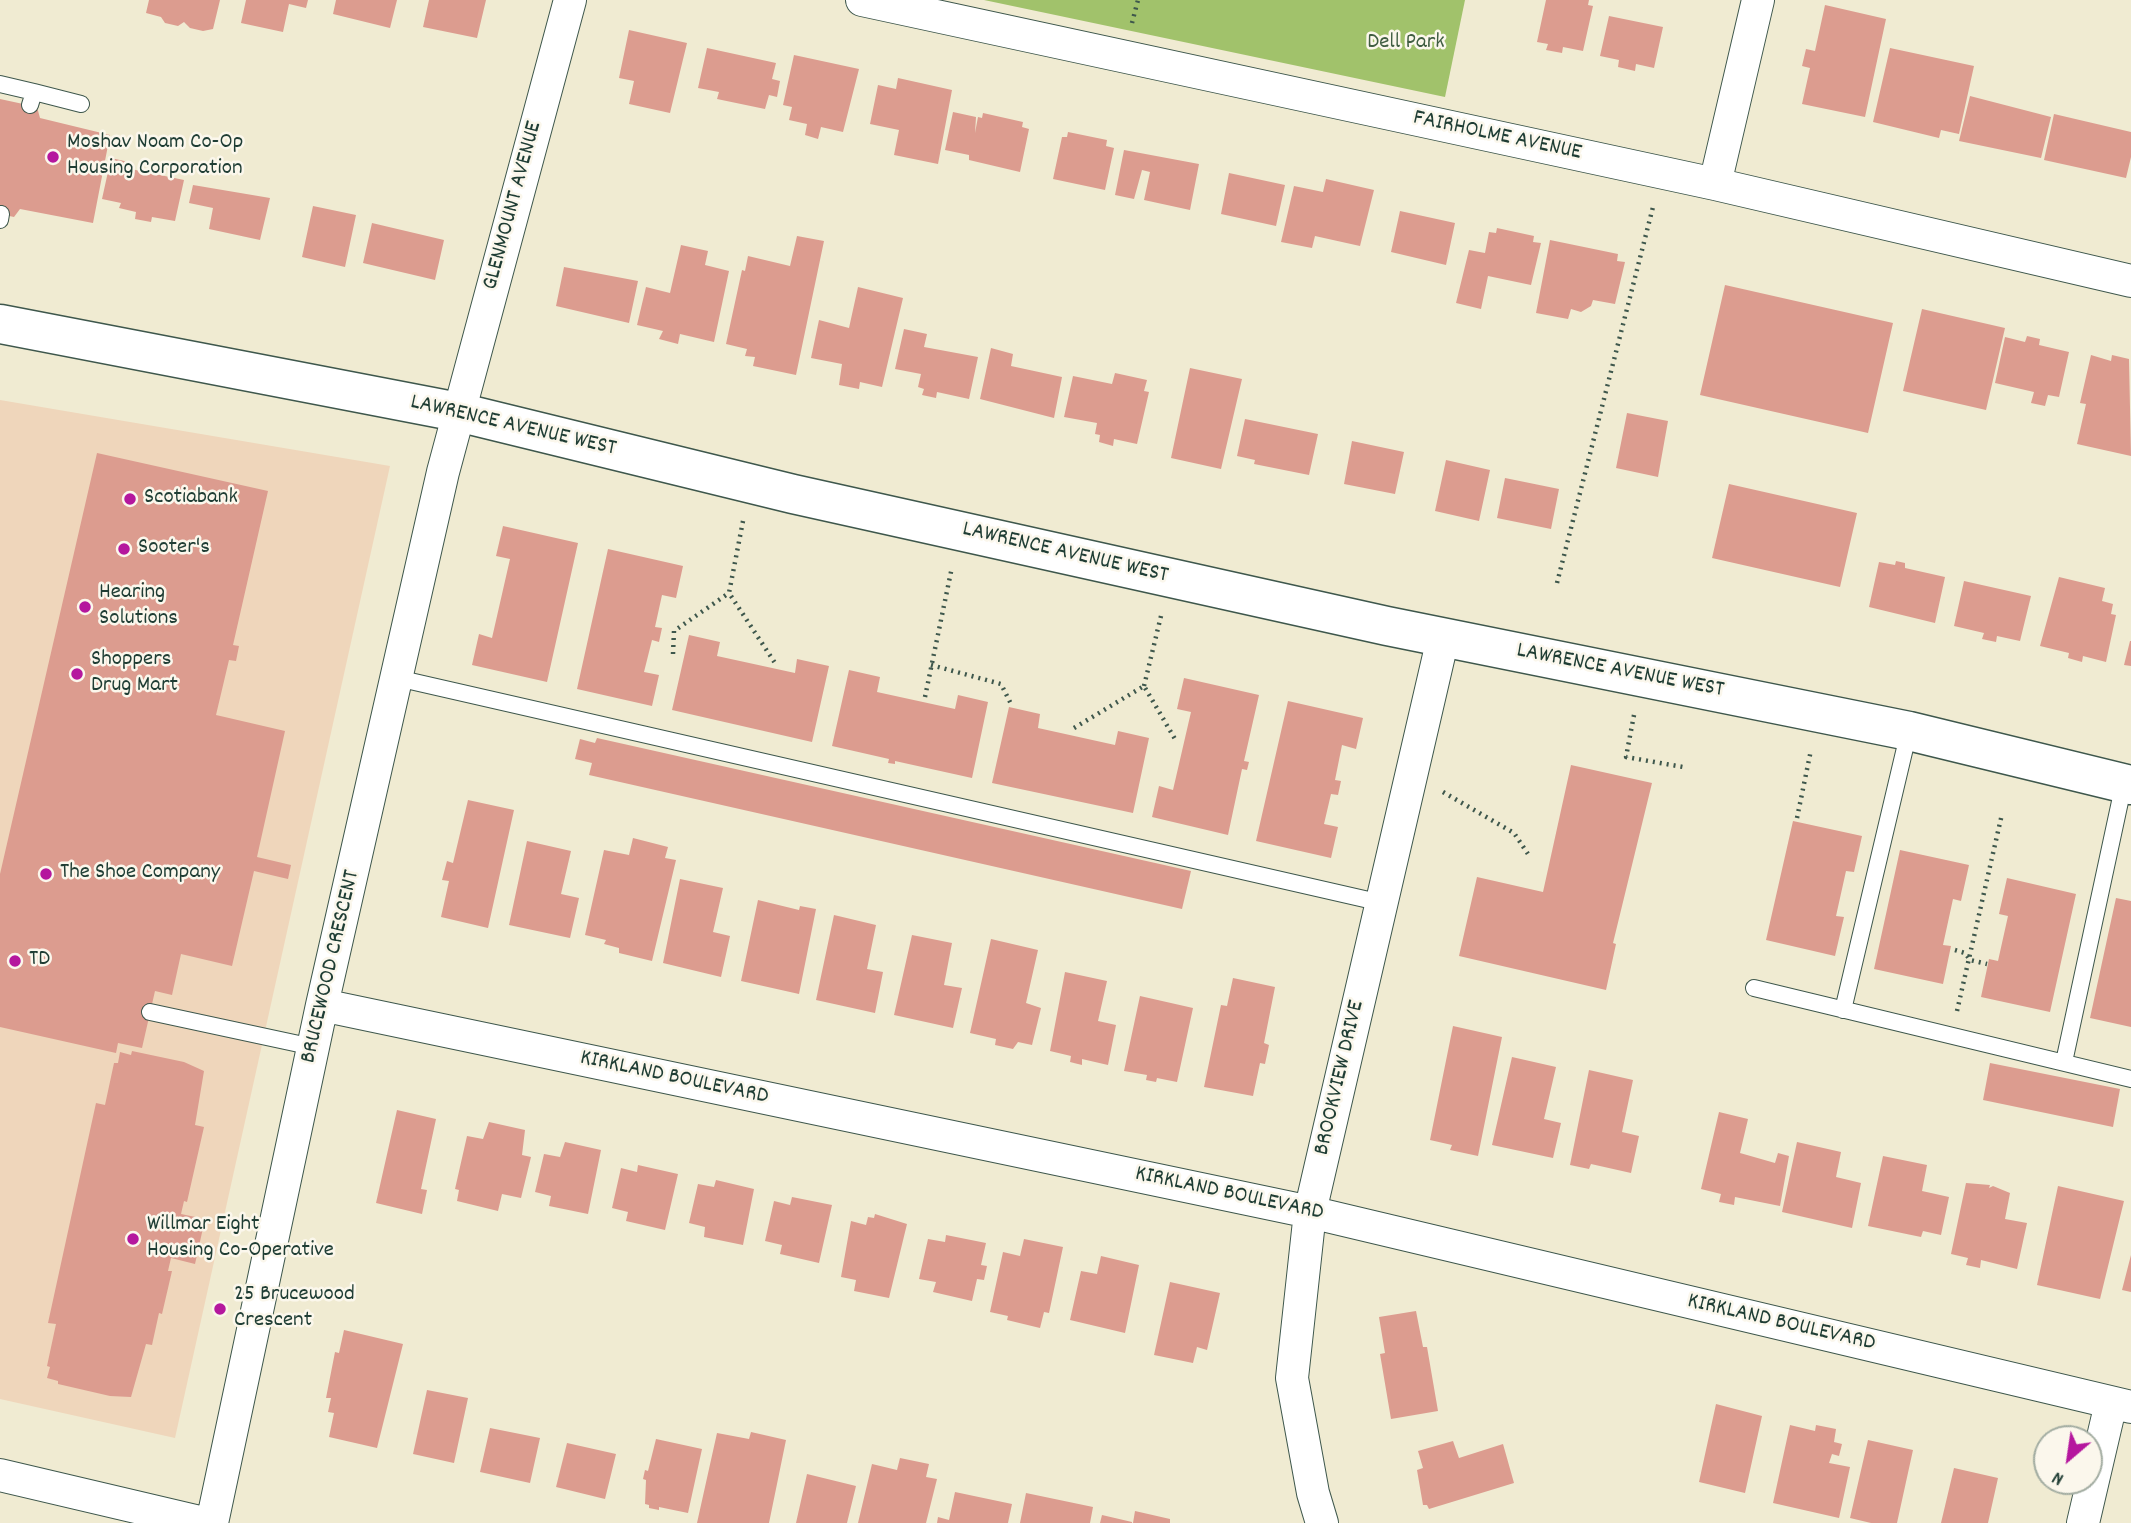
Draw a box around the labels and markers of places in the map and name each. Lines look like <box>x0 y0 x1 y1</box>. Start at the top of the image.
place label: Moshav Noam Co-Op Housing Corporation <box>67 130 243 184</box>
marker: Moshav Noam Co-Op Housing Corporation <box>45 149 61 165</box>
place label: Scotiabank <box>144 485 238 513</box>
marker: Scotiabank <box>122 491 138 507</box>
place label: Sooter's <box>138 535 210 563</box>
marker: Sooter's <box>116 541 132 557</box>
place label: Hearing Solutions <box>99 580 178 634</box>
marker: Hearing Solutions <box>77 599 93 615</box>
place label: Shoppers Drug Mart <box>91 647 178 701</box>
marker: Shoppers Drug Mart <box>69 666 85 682</box>
place label: The Shoe Company <box>60 860 220 888</box>
marker: The Shoe Company <box>38 866 54 882</box>
place label: TD <box>29 947 50 975</box>
marker: TD <box>7 953 23 969</box>
place label: Willmar Eight Housing Co-Operative <box>147 1212 334 1266</box>
marker: Willmar Eight Housing Co-Operative <box>125 1231 141 1247</box>
place label: 25 Brucewood Crescent <box>234 1282 355 1336</box>
marker: 25 Brucewood Crescent <box>212 1301 228 1317</box>

